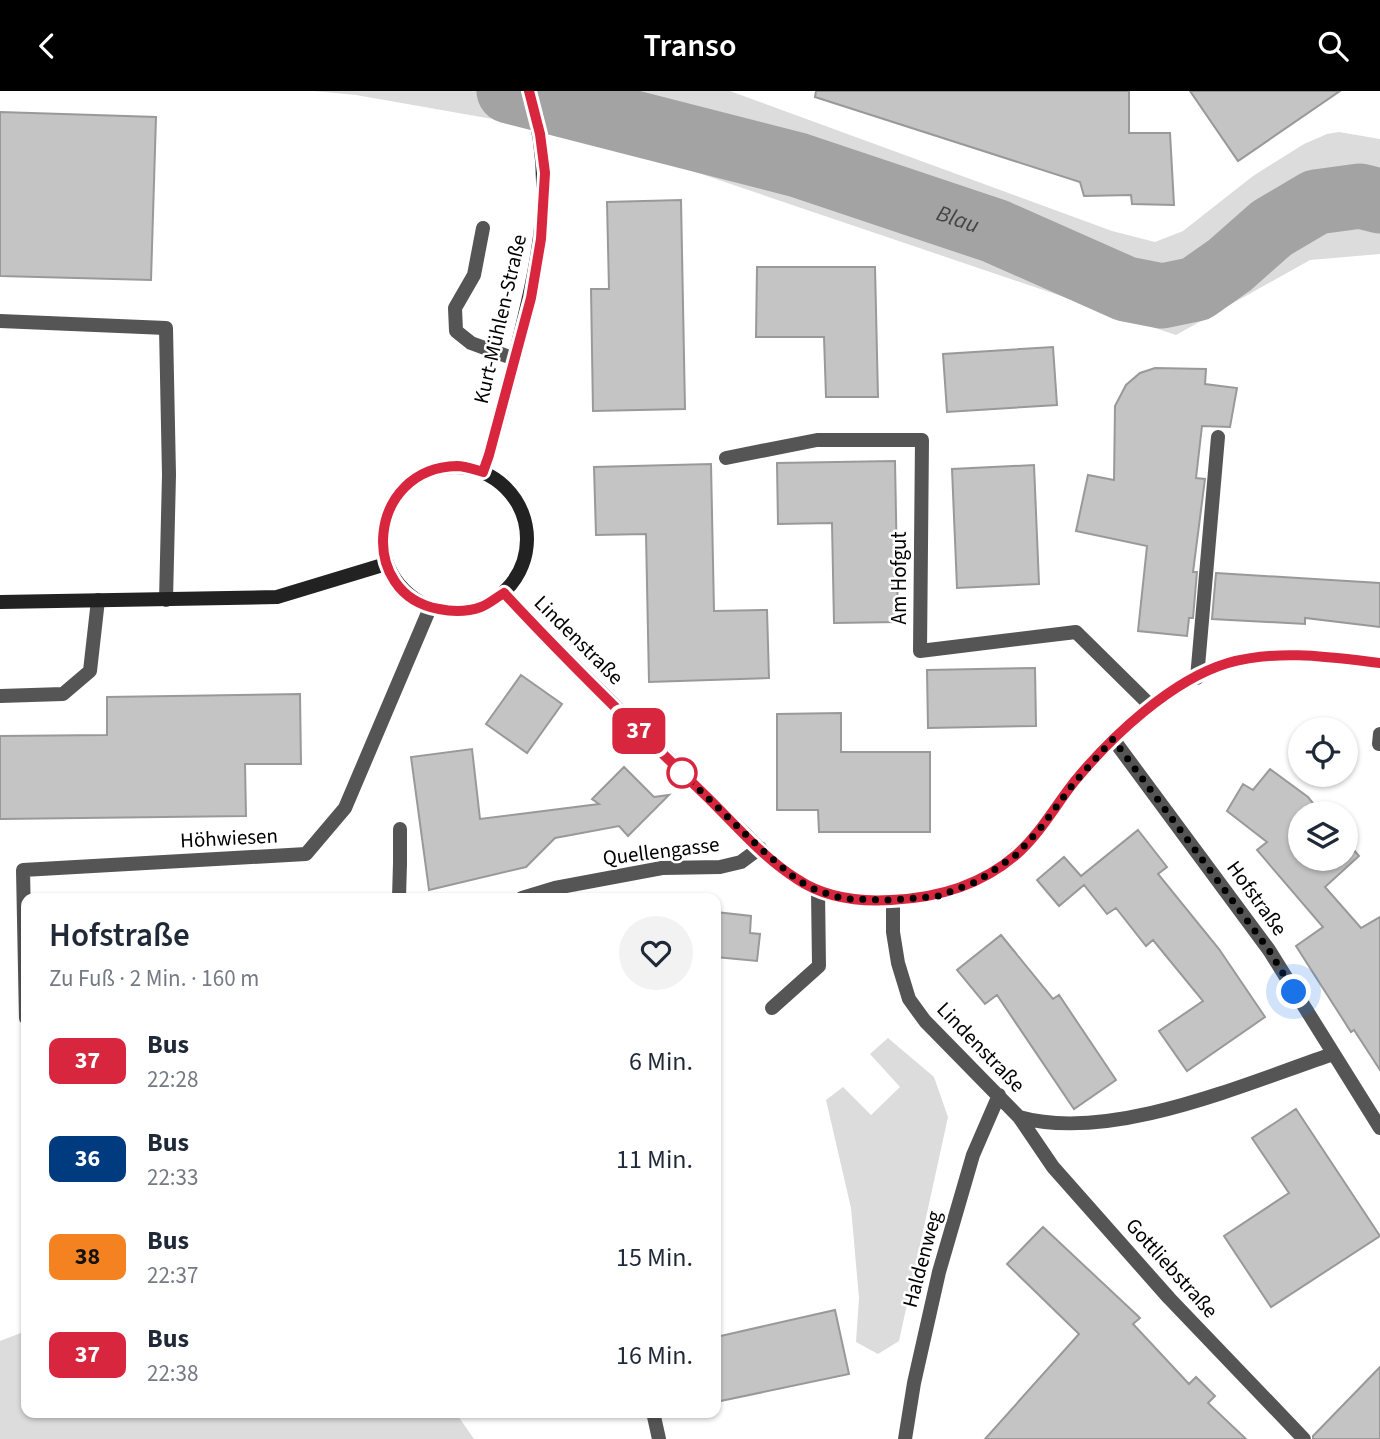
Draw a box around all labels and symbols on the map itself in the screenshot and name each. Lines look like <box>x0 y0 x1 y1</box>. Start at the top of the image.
water label: Blau <box>932 197 983 242</box>
street label: Kurt-Mühlen-Straße <box>466 231 534 407</box>
street label: Am Hofgut <box>884 532 914 625</box>
street label: Lindenstraße <box>527 588 631 692</box>
line badge: 37 <box>608 708 670 754</box>
unlabelled marker <box>667 758 697 788</box>
street label: Höhwiesen <box>179 820 279 856</box>
street label: Quellengasse <box>601 829 721 873</box>
street label: Hofstraße <box>1219 854 1295 942</box>
your location <box>1276 974 1311 1009</box>
street label: Lindenstraße <box>930 995 1032 1099</box>
street label: Haldenweg <box>895 1207 949 1311</box>
street label: Gottliebstraße <box>1119 1211 1225 1325</box>

